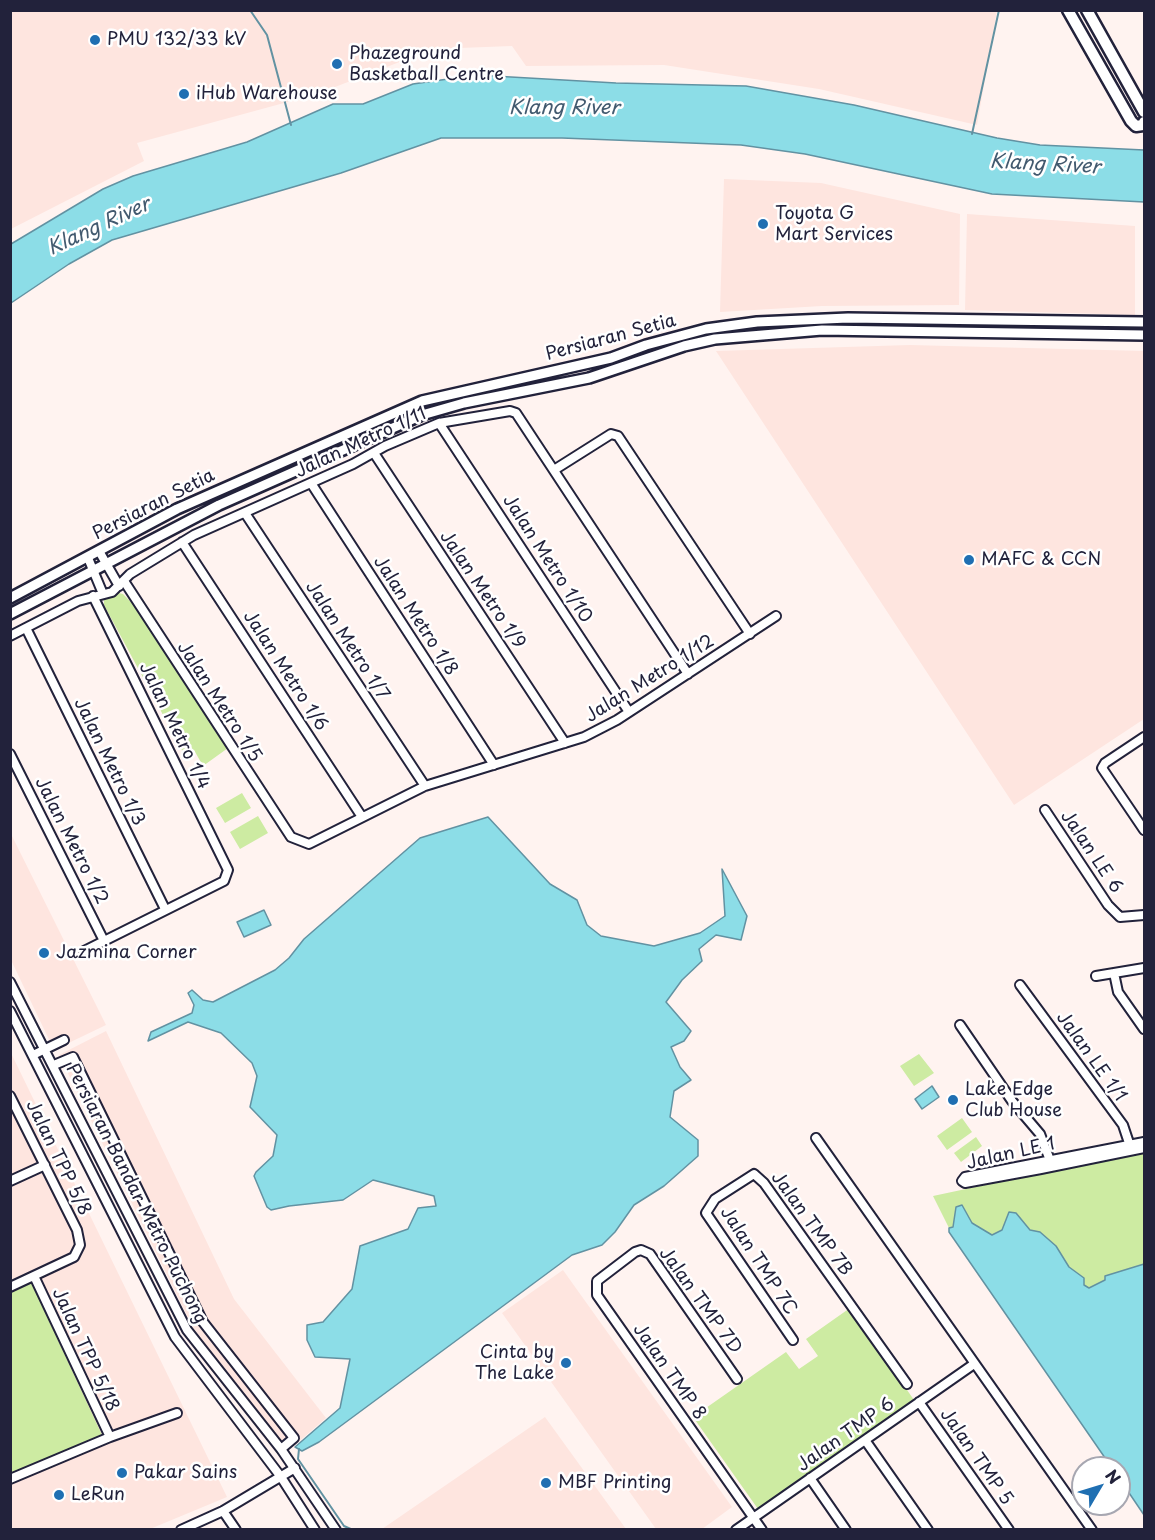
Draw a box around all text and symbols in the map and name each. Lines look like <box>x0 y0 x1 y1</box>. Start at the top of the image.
place label: PMU 132/33 kV <box>107 29 246 51</box>
marker: PMU 132/33 kV <box>88 33 102 47</box>
place label: Phazeground Basketball Centre <box>349 43 504 86</box>
marker: Phazeground Basketball Centre <box>330 57 344 71</box>
place label: iHub Warehouse <box>196 83 337 105</box>
marker: iHub Warehouse <box>177 87 191 101</box>
water label: Klang River <box>509 96 619 120</box>
water label: Klang River <box>989 150 1101 180</box>
water label: Klang River <box>44 193 154 261</box>
place label: Toyota G Mart Services <box>775 203 893 246</box>
marker: Toyota G Mart Services <box>756 217 770 231</box>
street label: Persiaran Setia <box>544 310 678 366</box>
street label: Jalan Metro 1/11 <box>292 403 430 483</box>
street label: Persiaran Setia <box>89 465 219 545</box>
street label: Jalan Metro 1/10 <box>498 491 596 627</box>
street label: Jalan Metro 1/9 <box>435 527 529 653</box>
place label: MAFC & CCN <box>981 549 1101 571</box>
street label: Jalan Metro 1/8 <box>368 552 462 680</box>
marker: MAFC & CCN <box>962 553 976 567</box>
street label: Jalan Metro 1/7 <box>300 577 394 705</box>
street label: Jalan Metro 1/6 <box>238 607 332 735</box>
street label: Jalan Metro 1/12 <box>582 631 718 727</box>
street label: Jalan Metro 1/5 <box>172 638 266 766</box>
street label: Jalan Metro 1/4 <box>134 659 214 793</box>
street label: Jalan Metro 1/3 <box>69 695 149 829</box>
street label: Jalan Metro 1/2 <box>30 774 112 908</box>
street label: Jalan LE 6 <box>1056 807 1126 897</box>
place label: Jazmina Corner <box>56 942 197 964</box>
marker: Jazmina Corner <box>37 946 51 960</box>
street label: Jalan LE 1/1 <box>1051 1008 1131 1106</box>
street label: Persiaran Bandar Metro Puchong <box>61 1060 211 1328</box>
place label: Lake Edge Club House <box>965 1079 1062 1122</box>
marker: Lake Edge Club House <box>946 1093 960 1107</box>
street label: Jalan TPP 5/8 <box>21 1097 95 1219</box>
street label: Jalan LE 1 <box>965 1133 1057 1175</box>
street label: Jalan TMP 7B <box>766 1168 856 1280</box>
street label: Jalan TMP 7C <box>715 1203 801 1319</box>
street label: Jalan TMP 7D <box>654 1244 746 1358</box>
street label: Jalan TPP 5/18 <box>47 1285 123 1415</box>
street label: Jalan TMP 8 <box>628 1320 710 1424</box>
place label: Cinta by The Lake <box>475 1342 554 1384</box>
marker: Cinta by The Lake <box>559 1356 573 1370</box>
street label: Jalan TMP 6 <box>793 1394 899 1476</box>
street label: Jalan TMP 5 <box>935 1405 1017 1509</box>
north arrow <box>1071 1456 1131 1516</box>
place label: Pakar Sains <box>134 1462 237 1484</box>
text: N <box>1100 1464 1127 1489</box>
marker: Pakar Sains <box>115 1466 129 1480</box>
place label: MBF Printing <box>558 1472 671 1494</box>
marker: MBF Printing <box>539 1476 553 1490</box>
place label: LeRun <box>71 1484 125 1506</box>
marker: LeRun <box>52 1488 66 1502</box>

